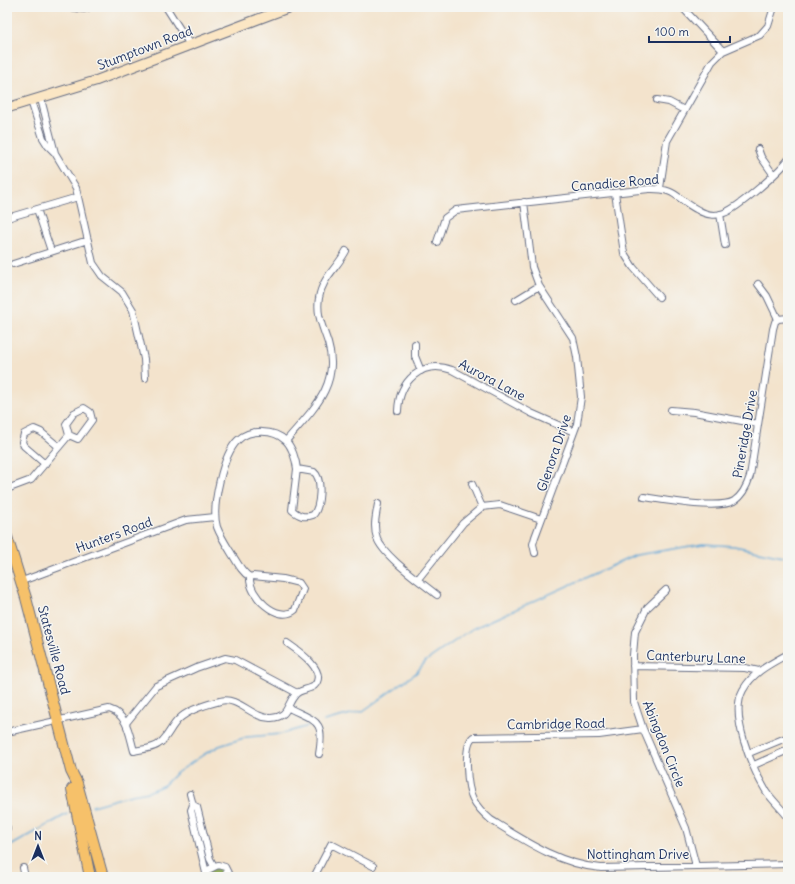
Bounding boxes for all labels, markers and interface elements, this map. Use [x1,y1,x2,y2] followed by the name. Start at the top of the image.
[649,18,730,44] scale bar
[95,22,195,74] street label: Stumptown Road
[655,24,689,39] text: 100 m
[570,171,660,195] street label: Canadice Road
[456,355,528,405] street label: Aurora Lane
[729,389,761,479] street label: Pineridge Drive
[533,412,575,494] street label: Glenora Drive
[73,513,155,557] street label: Hunters Road
[34,604,74,697] street label: Statesville Road
[646,647,746,667] street label: Canterbury Lane
[639,698,689,790] street label: Abingdon Circle
[507,715,606,733] street label: Cambridge Road
[18,826,58,866] north arrow
[34,829,42,843] text: N
[587,846,689,863] street label: Nottingham Drive

